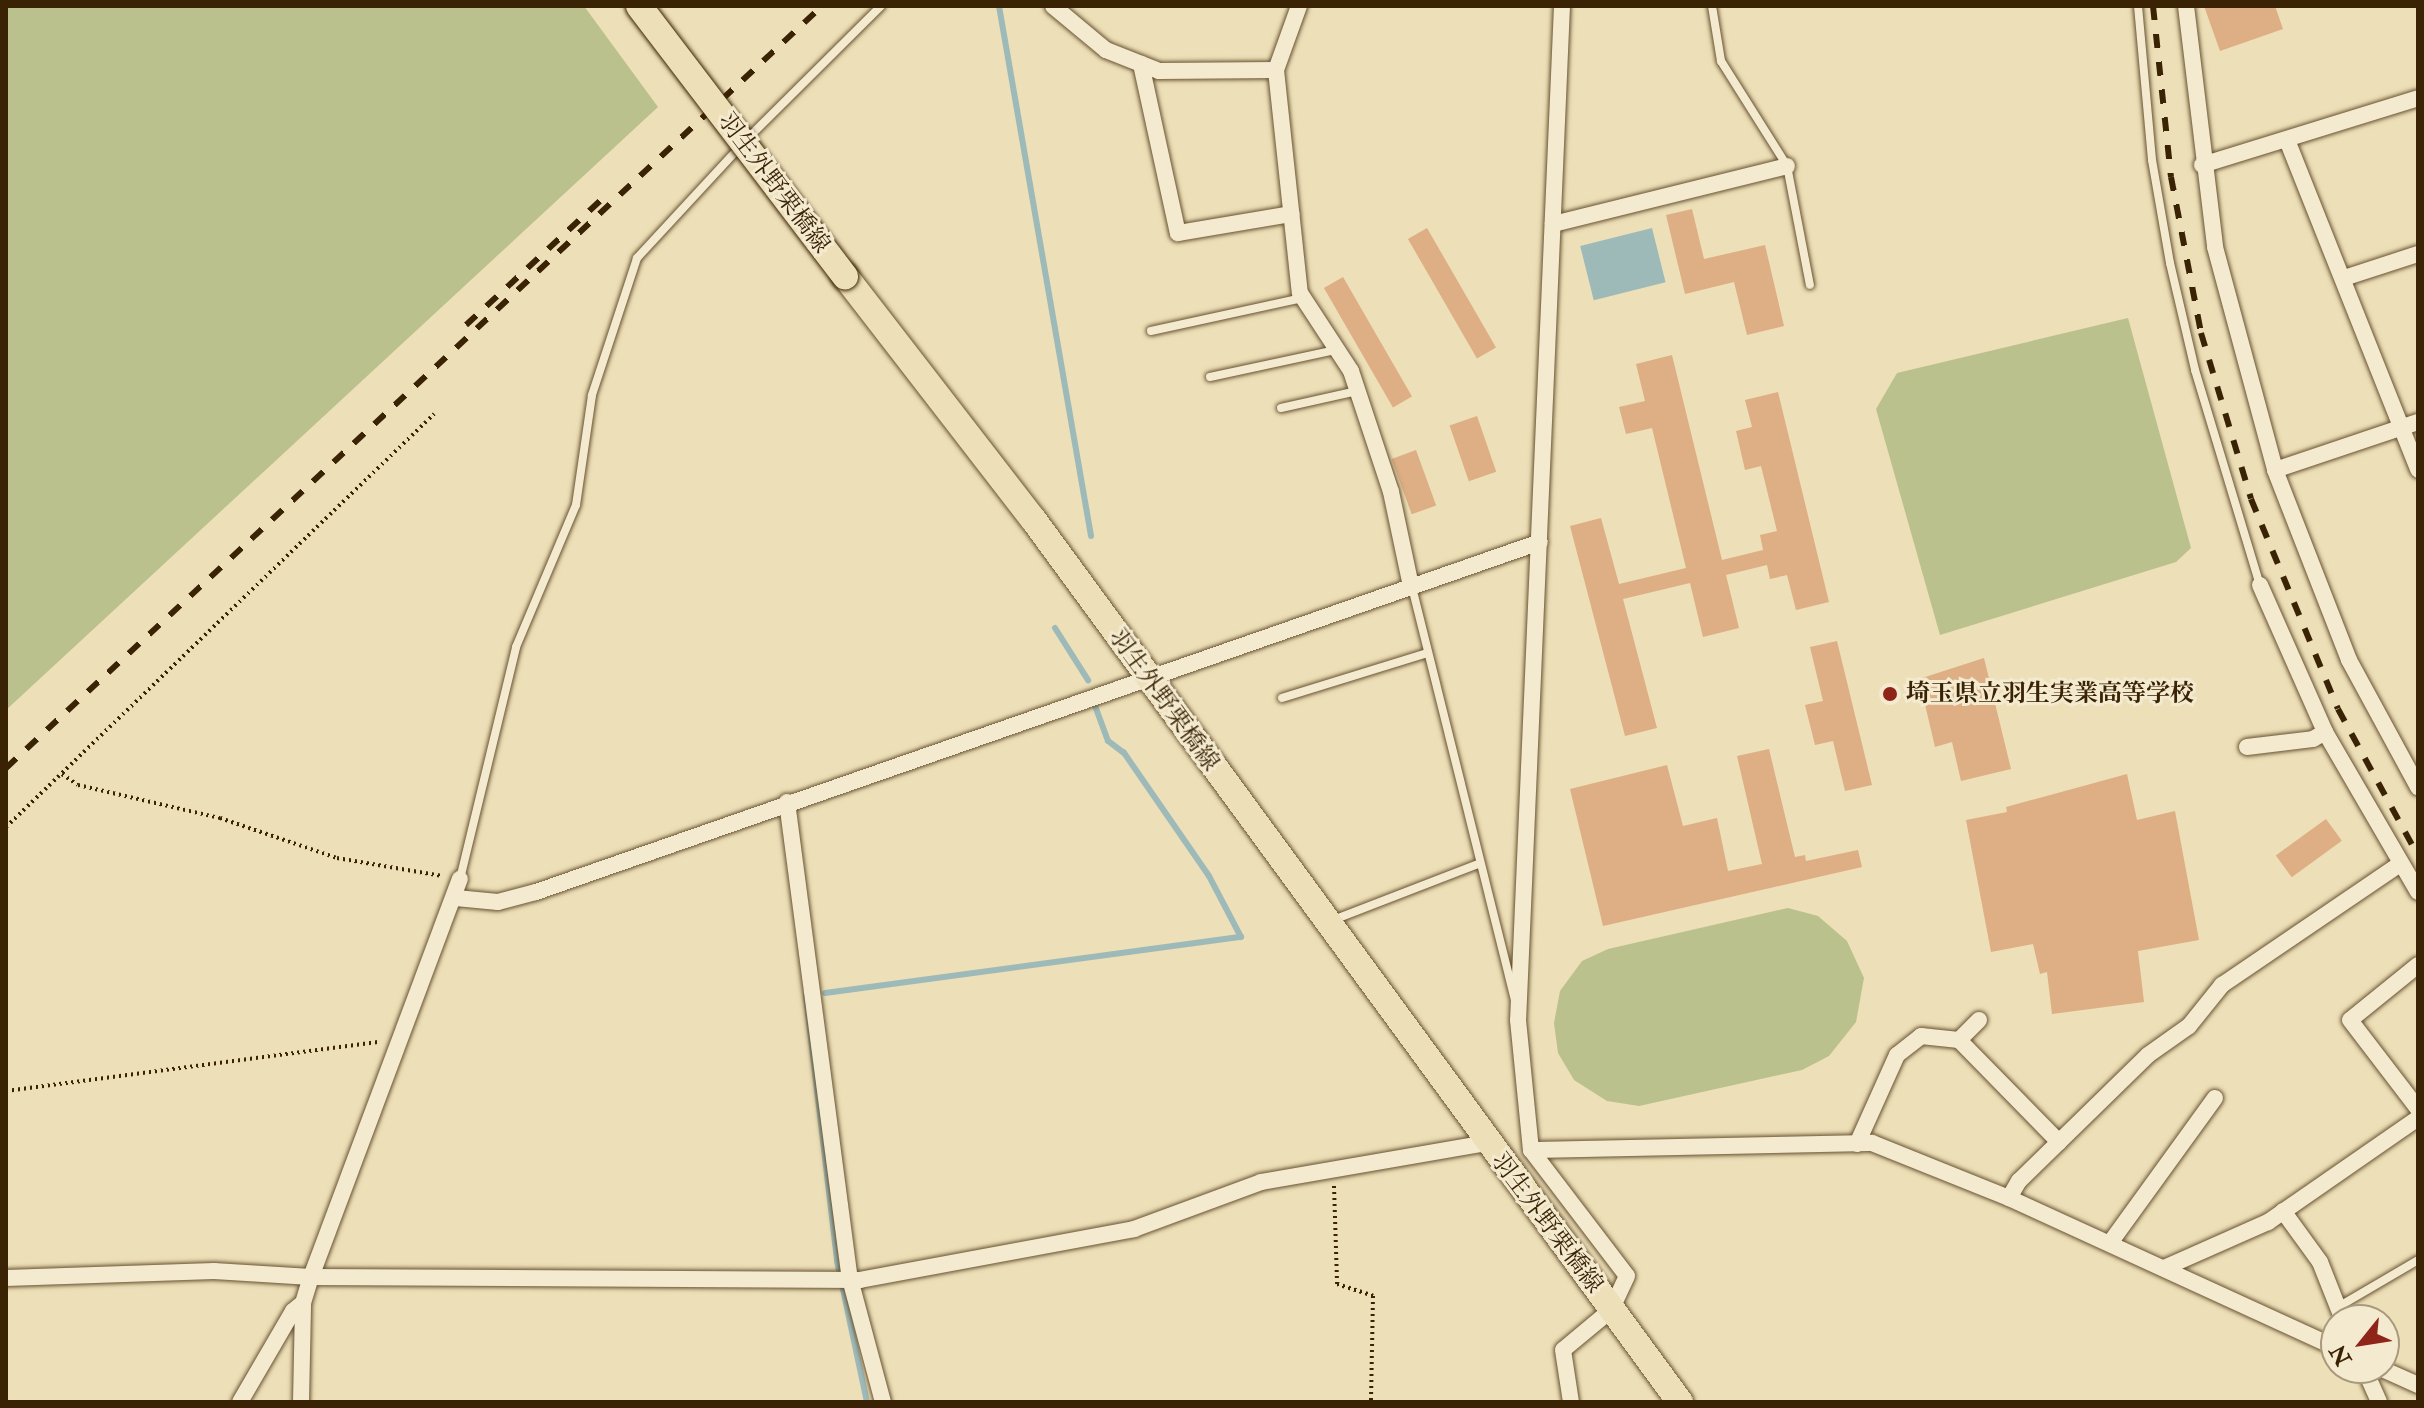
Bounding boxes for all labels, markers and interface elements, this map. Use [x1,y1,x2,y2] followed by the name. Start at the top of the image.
[712,107,836,259] street label: 羽生外野栗橋線
[1103,624,1225,776] street label: 羽生外野栗橋線
[1906,680,2194,708] place label: 埼玉県立羽生実業高等学校
[1881,685,1899,703] marker: 埼玉県立羽生実業高等学校
[1485,1147,1609,1299] street label: 羽生外野栗橋線
[2320,1304,2400,1384] north arrow
[2324,1339,2358,1371] text: N

